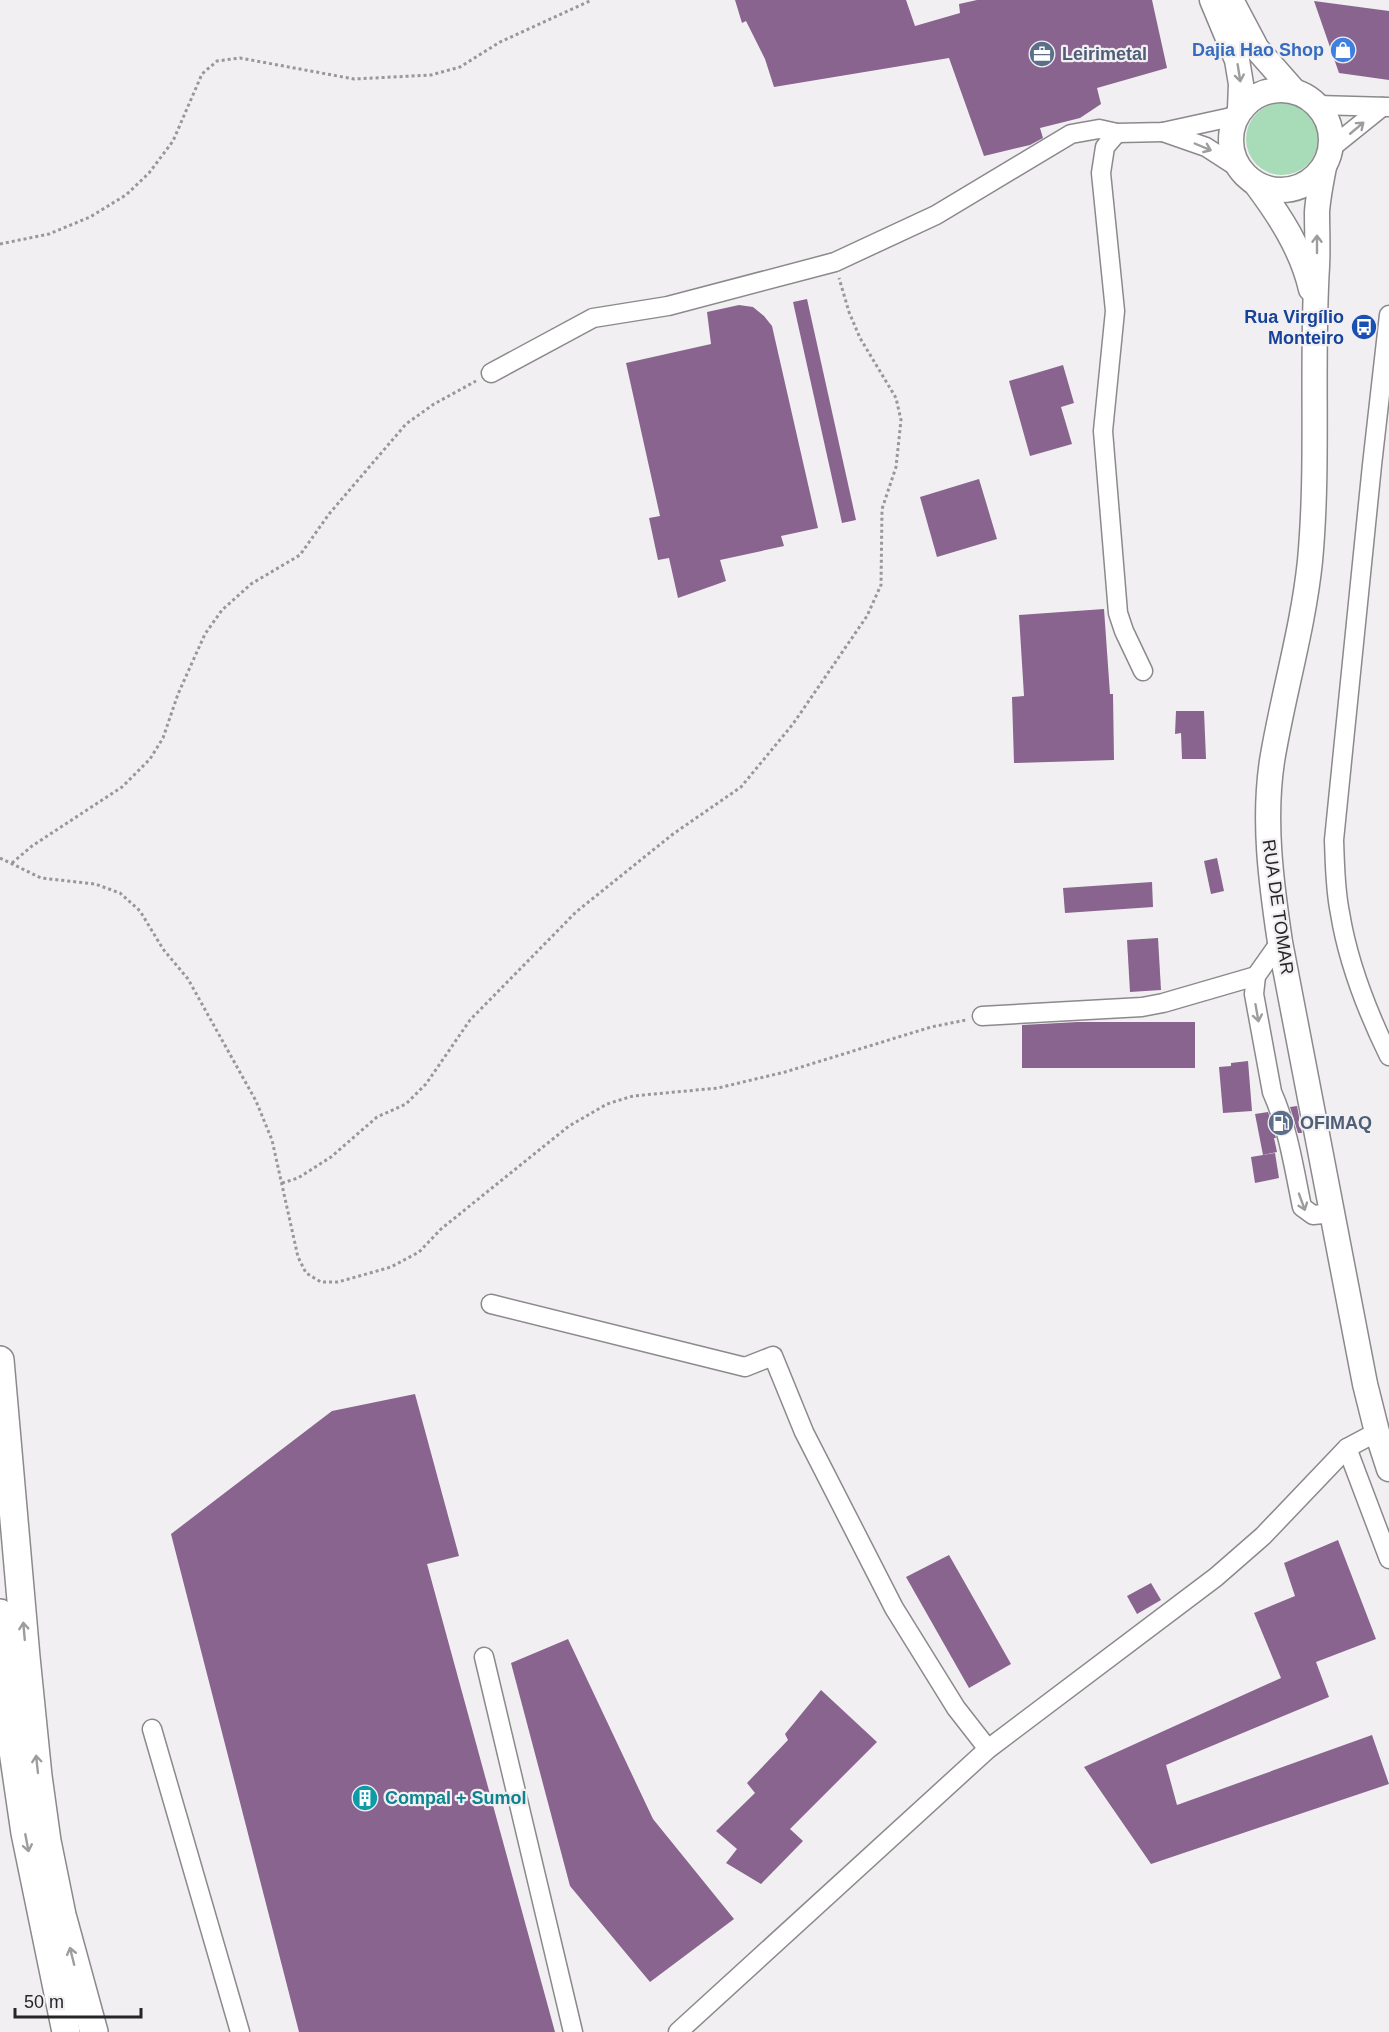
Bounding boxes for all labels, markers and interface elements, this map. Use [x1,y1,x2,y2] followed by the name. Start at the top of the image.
[1328,35,1358,65] shop icon: Dajia Hao Shop
[1027,39,1057,69] office icon: Leirimetal
[1192,40,1324,60] place label: Dajia Hao Shop
[1062,44,1147,64] place label: Leirimetal
[1233,63,1244,83] one-way arrow
[1349,122,1365,135] one-way arrow
[1194,142,1212,153] one-way arrow
[1311,235,1323,255] one-way arrow
[1244,307,1344,348] place label: Rua Virgílio Monteiro
[1349,312,1379,342] bus stop icon: Rua Virgílio Monteiro
[1259,838,1297,976] street label: RUA DE TOMAR
[1252,1003,1263,1023] one-way arrow
[1266,1108,1296,1138] fuel station icon: OFIMAQ
[1300,1113,1372,1133] place label: OFIMAQ
[1298,1193,1309,1211] one-way arrow
[18,1622,29,1642] one-way arrow
[31,1755,42,1774] one-way arrow
[350,1783,380,1813] building icon: Compal + Sumol
[385,1788,527,1808] place label: Compal + Sumol
[22,1833,33,1852] one-way arrow
[66,1946,78,1965] one-way arrow
[15,1981,141,2019] scale bar
[24,1992,64,2012] text: 50 m

